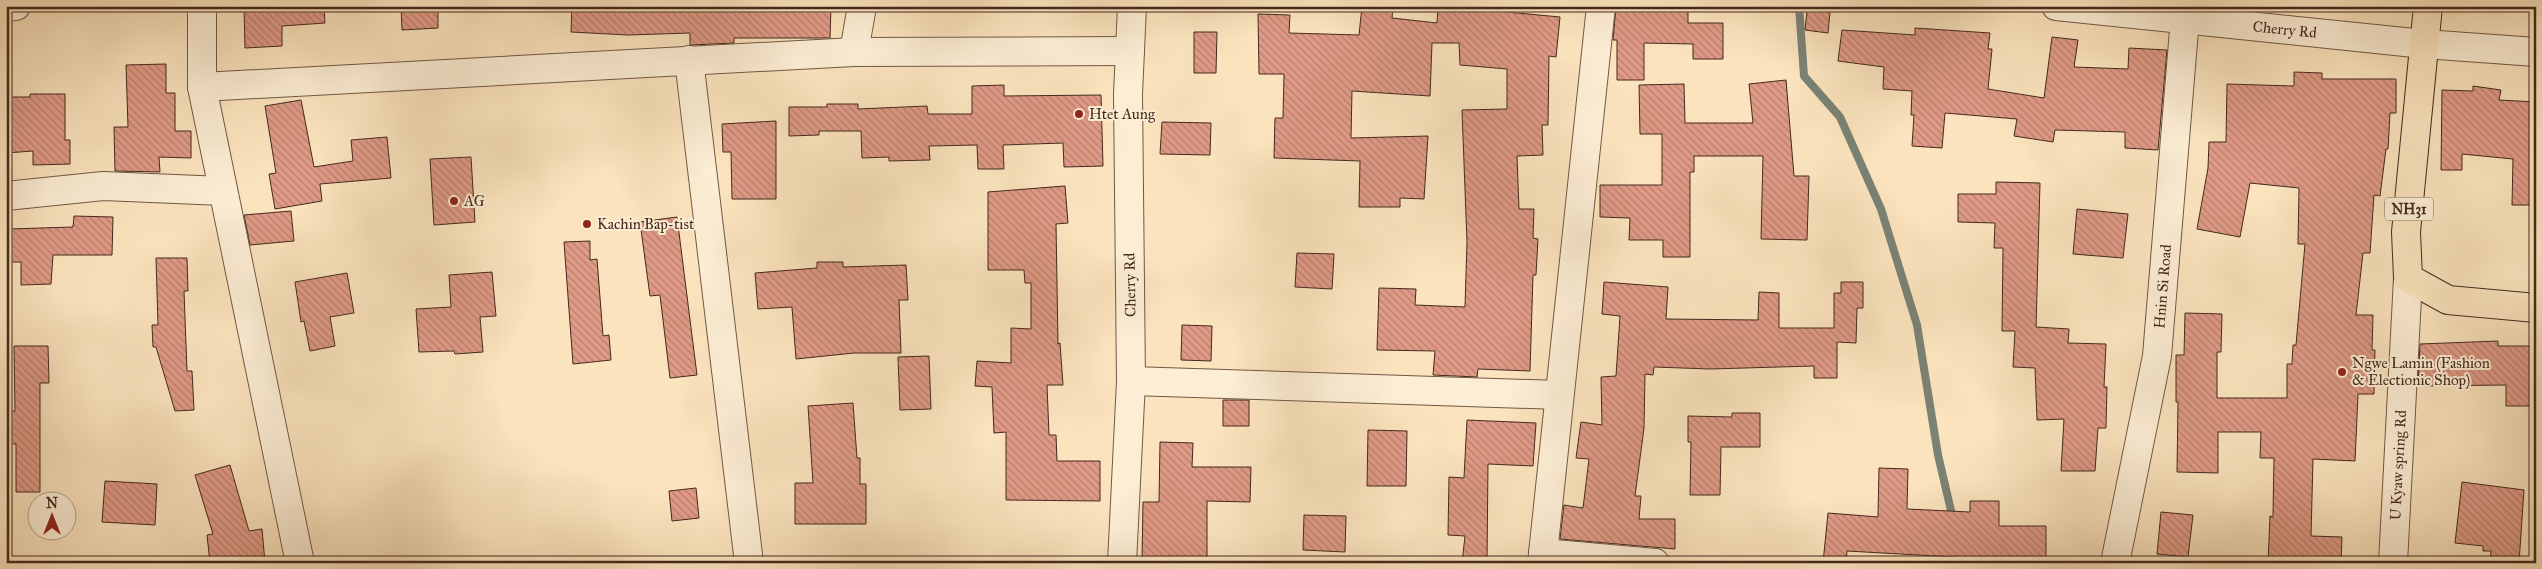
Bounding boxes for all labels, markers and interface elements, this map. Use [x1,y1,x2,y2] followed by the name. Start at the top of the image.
[2252,17,2318,42] street label: Cherry Rd
[1089,105,1156,123] place label: Htet Aung
[1073,108,1085,120] marker: Htet Aung
[463,192,485,210] place label: AG
[448,195,460,207] marker: AG
[2385,198,2433,220] road number: NH31
[597,215,695,233] place label: Kachin Bap-tist
[581,218,593,230] marker: Kachin Bap-tist
[2150,243,2175,329] street label: Hnin Si Road
[1120,252,1140,317] street label: Cherry Rd
[2352,354,2490,390] place label: Ngwe Lamin (Fashion & Electionic Shop)
[2336,366,2348,378] marker: Ngwe Lamin (Fashion & Electionic Shop)
[2386,409,2410,521] street label: U Kyaw spring Rd
[28,492,78,542] north arrow
[46,495,58,512] text: N

